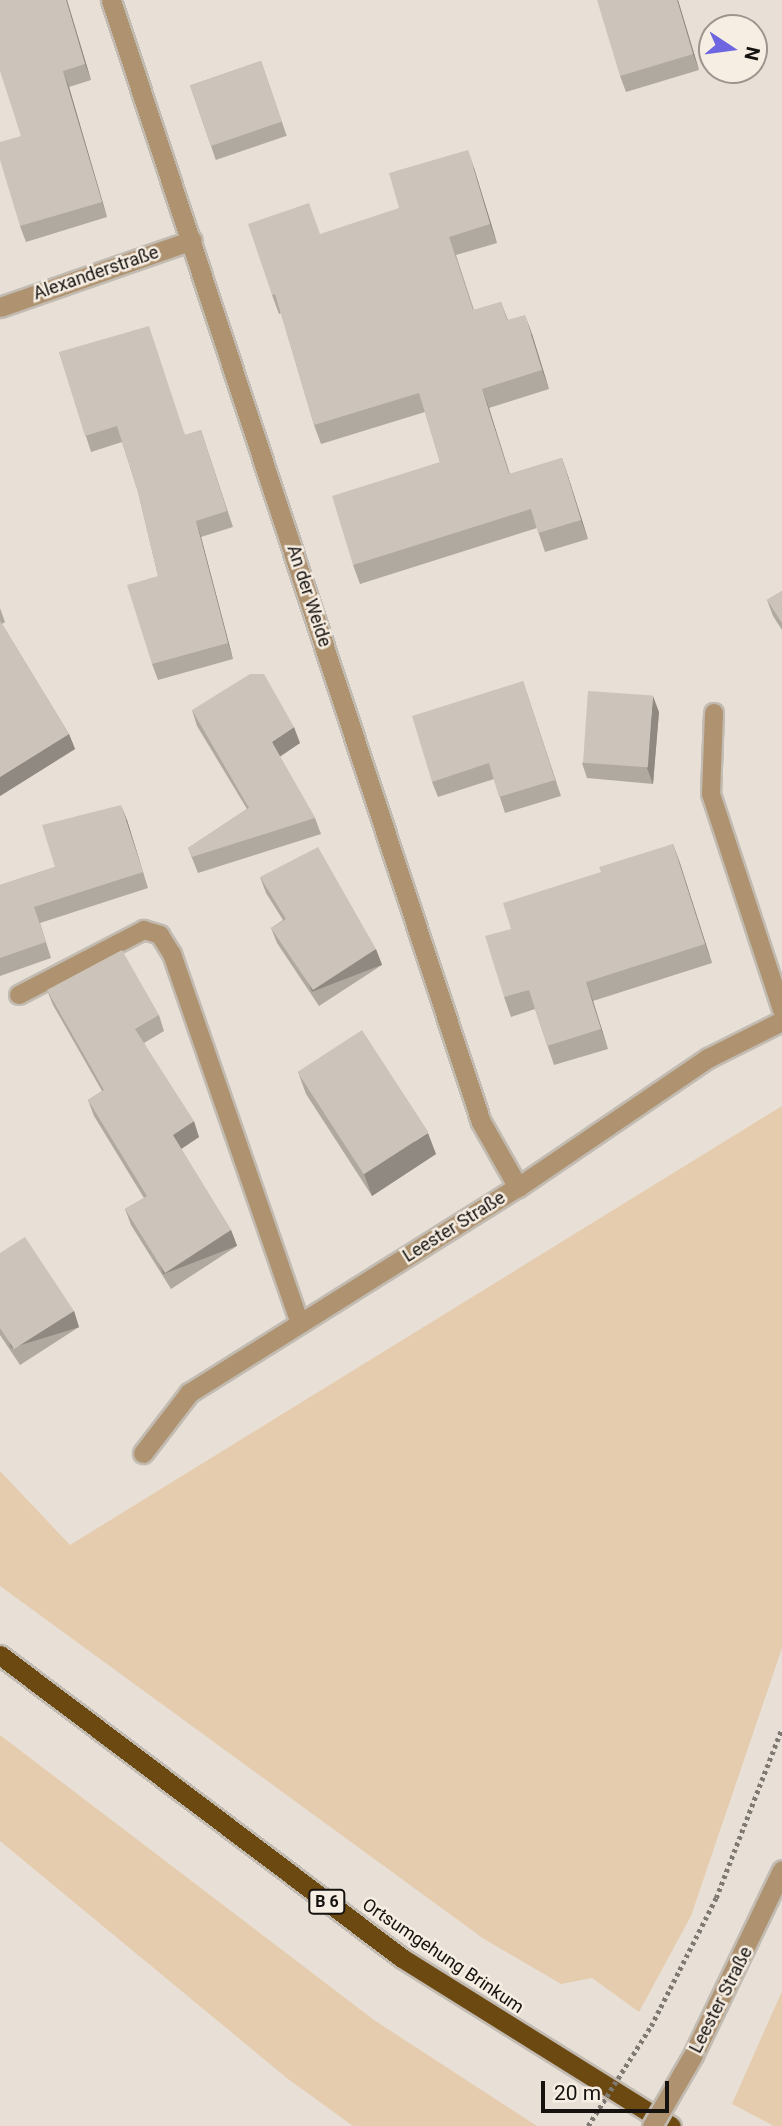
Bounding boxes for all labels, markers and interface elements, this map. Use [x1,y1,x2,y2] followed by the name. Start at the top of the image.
[698,14,768,84] north arrow
[739,44,765,63] text: N
[31,241,161,305] street label: Alexanderstraße
[282,542,336,650] street label: An der Weide
[399,1187,509,1267] street label: Leester Straße
[308,1890,346,1914] road number: B 6
[358,1894,528,2018] street label: Ortsumgehung Brinkum
[685,1943,757,2057] street label: Leester Straße
[544,2066,672,2110] scale bar
[554,2081,601,2105] text: 20 m

